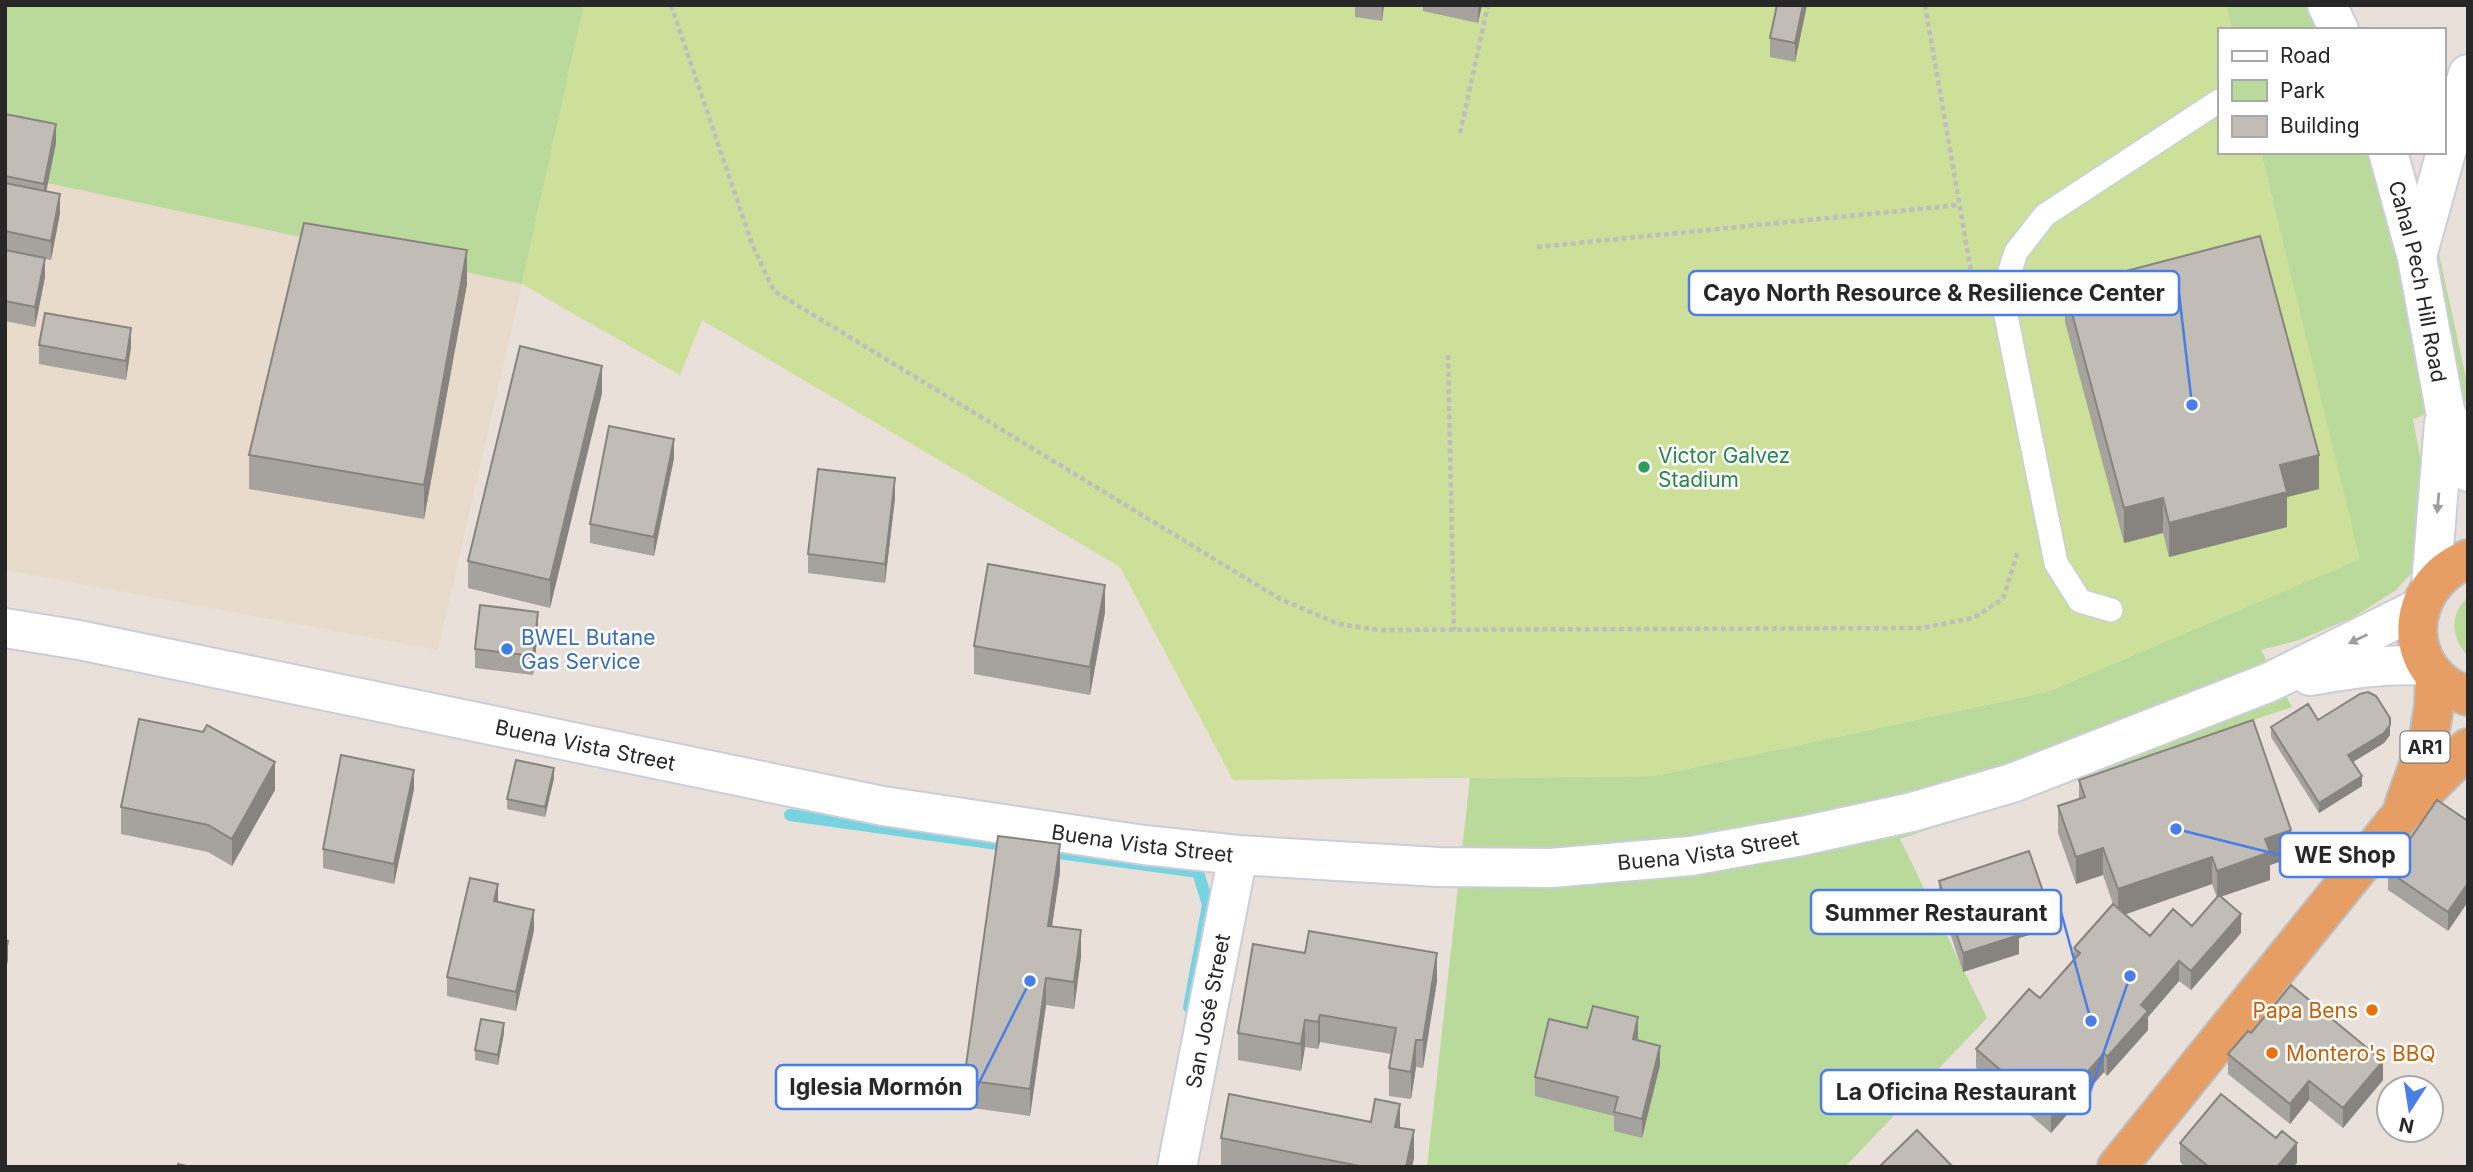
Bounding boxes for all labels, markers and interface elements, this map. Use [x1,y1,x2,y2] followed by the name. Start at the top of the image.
[2218,28,2445,154] legend
[2280,43,2331,68] text: Road
[2280,78,2325,103] text: Park
[2280,113,2360,138] text: Building
[2384,178,2452,384] street label: Cahal Pech Hill Road
[1689,271,2179,315] callout: Cayo North Resource & Resilience Center
[1703,279,2165,307] text: Cayo North Resource & Resilience Center
[1658,443,1790,492] place label: Victor Galvez Stadium
[1636,459,1652,475] marker: Victor Galvez Stadium
[2432,492,2443,514] one-way arrow
[521,625,655,674] place label: BWEL Butane Gas Service
[2348,633,2368,644] one-way arrow
[499,641,515,657] marker: BWEL Butane Gas Service
[493,714,678,775] street label: Buena Vista Street
[2400,732,2450,762] road number: AR1
[1050,819,1235,867] street label: Buena Vista Street
[1616,824,1801,875] street label: Buena Vista Street
[2280,833,2410,877] callout: WE Shop
[2294,841,2396,869] text: WE Shop
[1811,890,2061,934] callout: Summer Restaurant
[1825,899,2048,927] text: Summer Restaurant
[1180,932,1235,1090] street label: San José Street
[2253,998,2358,1023] place label: Papa Bens
[2364,1002,2380,1018] marker: Papa Bens
[2286,1041,2436,1066] place label: Montero's BBQ
[2264,1045,2280,1061] marker: Montero's BBQ
[776,1065,977,1109] callout: Iglesia Mormón
[1821,1070,2090,1114] callout: La Oficina Restaurant
[789,1073,963,1101] text: Iglesia Mormón
[2375,1074,2445,1144] north arrow
[1836,1078,2077,1106] text: La Oficina Restaurant
[2397,1112,2416,1138] text: N

